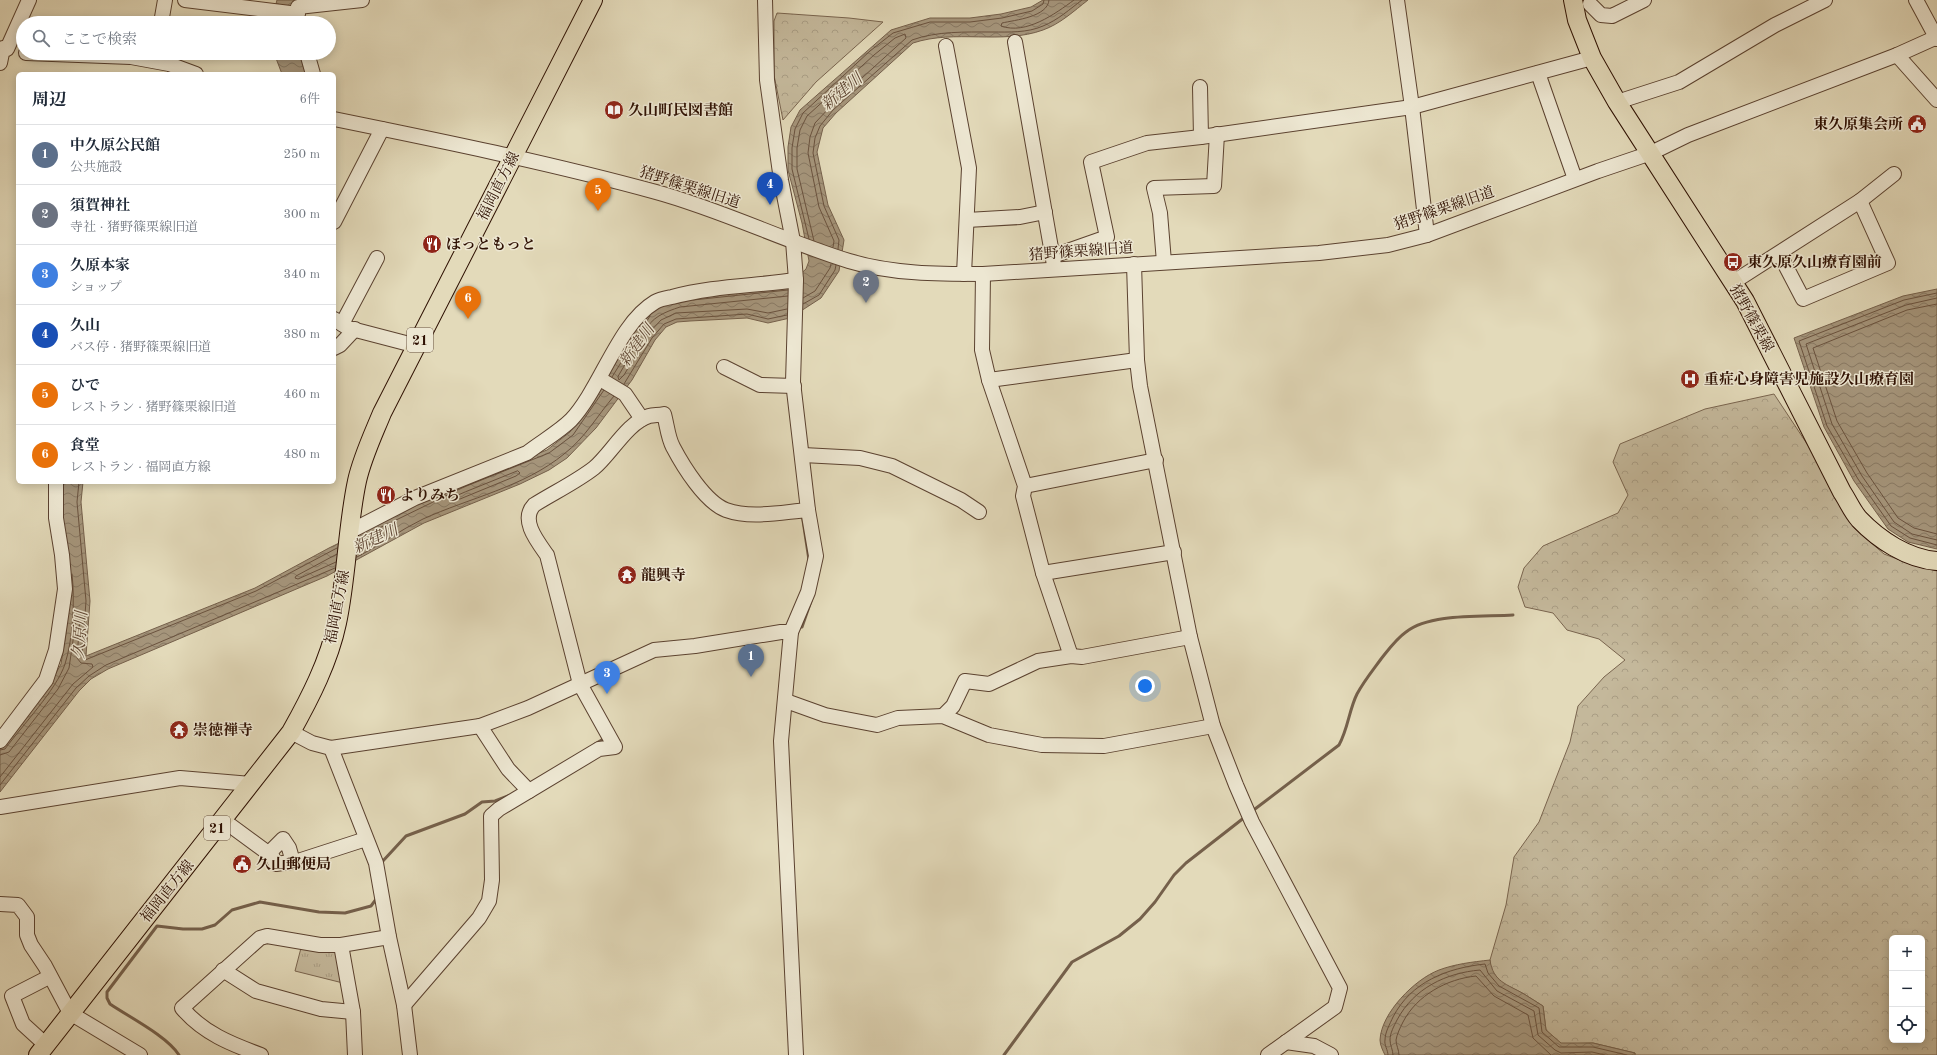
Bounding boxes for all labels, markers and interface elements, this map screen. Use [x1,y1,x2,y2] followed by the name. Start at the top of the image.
[16,16,336,60] search box
[30,27,52,49] icon: search
[62,33,137,48] text: ここで検索
[817,68,867,114] water label: 新建川
[32,92,66,109] text: 周辺
[299,93,320,106] text: 6件
[603,99,625,121] library icon: 久山町民図書館
[628,102,733,119] place label: 久山町民図書館
[1906,113,1928,135] public building icon: 東久原集会所
[1813,116,1903,133] place label: 東久原集会所
[70,139,160,154] text: 中久原公民館
[41,148,49,161] text: 1
[283,148,320,161] text: 250 m
[474,149,523,224] street label: 福岡直方線
[70,161,122,174] text: 公共施設
[637,163,742,212] street label: 猪野篠栗線旧道
[757,172,783,205] pin: 4
[585,178,611,211] pin: 5
[1392,183,1497,234] street label: 猪野篠栗線旧道
[70,199,130,214] text: 須賀神社
[41,208,49,221] text: 2
[283,208,320,221] text: 300 m
[70,221,198,234] text: 寺社 · 猪野篠栗線旧道
[421,233,443,255] restaurant icon: ほっともっと
[446,236,536,253] place label: ほっともっと
[1028,239,1134,264] street label: 猪野篠栗線旧道
[1722,251,1744,273] bus stop icon: 東久原久山療育園前
[1747,254,1882,271] place label: 東久原久山療育園前
[70,259,130,274] text: 久原本家
[41,268,49,281] text: 3
[283,268,320,281] text: 340 m
[853,270,879,303] pin: 2
[70,281,122,294] text: ショップ
[1726,281,1777,355] street label: 猪野篠栗線
[455,286,481,319] pin: 6
[70,319,100,334] text: 久山
[615,319,659,370] water label: 新建川
[41,328,49,341] text: 4
[283,328,320,341] text: 380 m
[407,328,433,352] road number: 21
[70,341,211,354] text: バス停 · 猪野篠栗線旧道
[1679,368,1701,390] hospital icon: 重症心身障害児施設久山療育園
[1704,370,1914,388] place label: 重症心身障害児施設久山療育園
[70,379,100,394] text: ひで
[41,388,49,401] text: 5
[283,388,320,401] text: 460 m
[70,401,237,414] text: レストラン · 猪野篠栗線旧道
[70,439,100,454] text: 食堂
[41,448,49,461] text: 6
[283,448,320,461] text: 480 m
[70,461,211,474] text: レストラン · 福岡直方線
[375,484,397,506] restaurant icon: よりみち
[400,487,460,504] place label: よりみち
[350,520,403,557] water label: 新建川
[616,564,638,586] temple icon: 龍興寺
[641,567,686,584] place label: 龍興寺
[322,569,353,646] street label: 福岡直方線
[69,609,91,660] water label: 久原川
[738,644,764,677] pin: 1
[594,661,620,694] pin: 3
[1135,676,1155,696] your location
[168,719,190,741] temple icon: 崇徳禅寺
[193,722,253,739] place label: 崇徳禅寺
[204,816,230,840] road number: 21
[231,853,253,875] public building icon: 久山郵便局
[256,856,331,873] place label: 久山郵便局
[137,857,198,926] street label: 福岡直方線
[1889,935,1925,1043] map controls
[1889,935,1925,971] button: +
[1889,971,1925,1007] button: −
[1889,1007,1925,1043] button: locate

